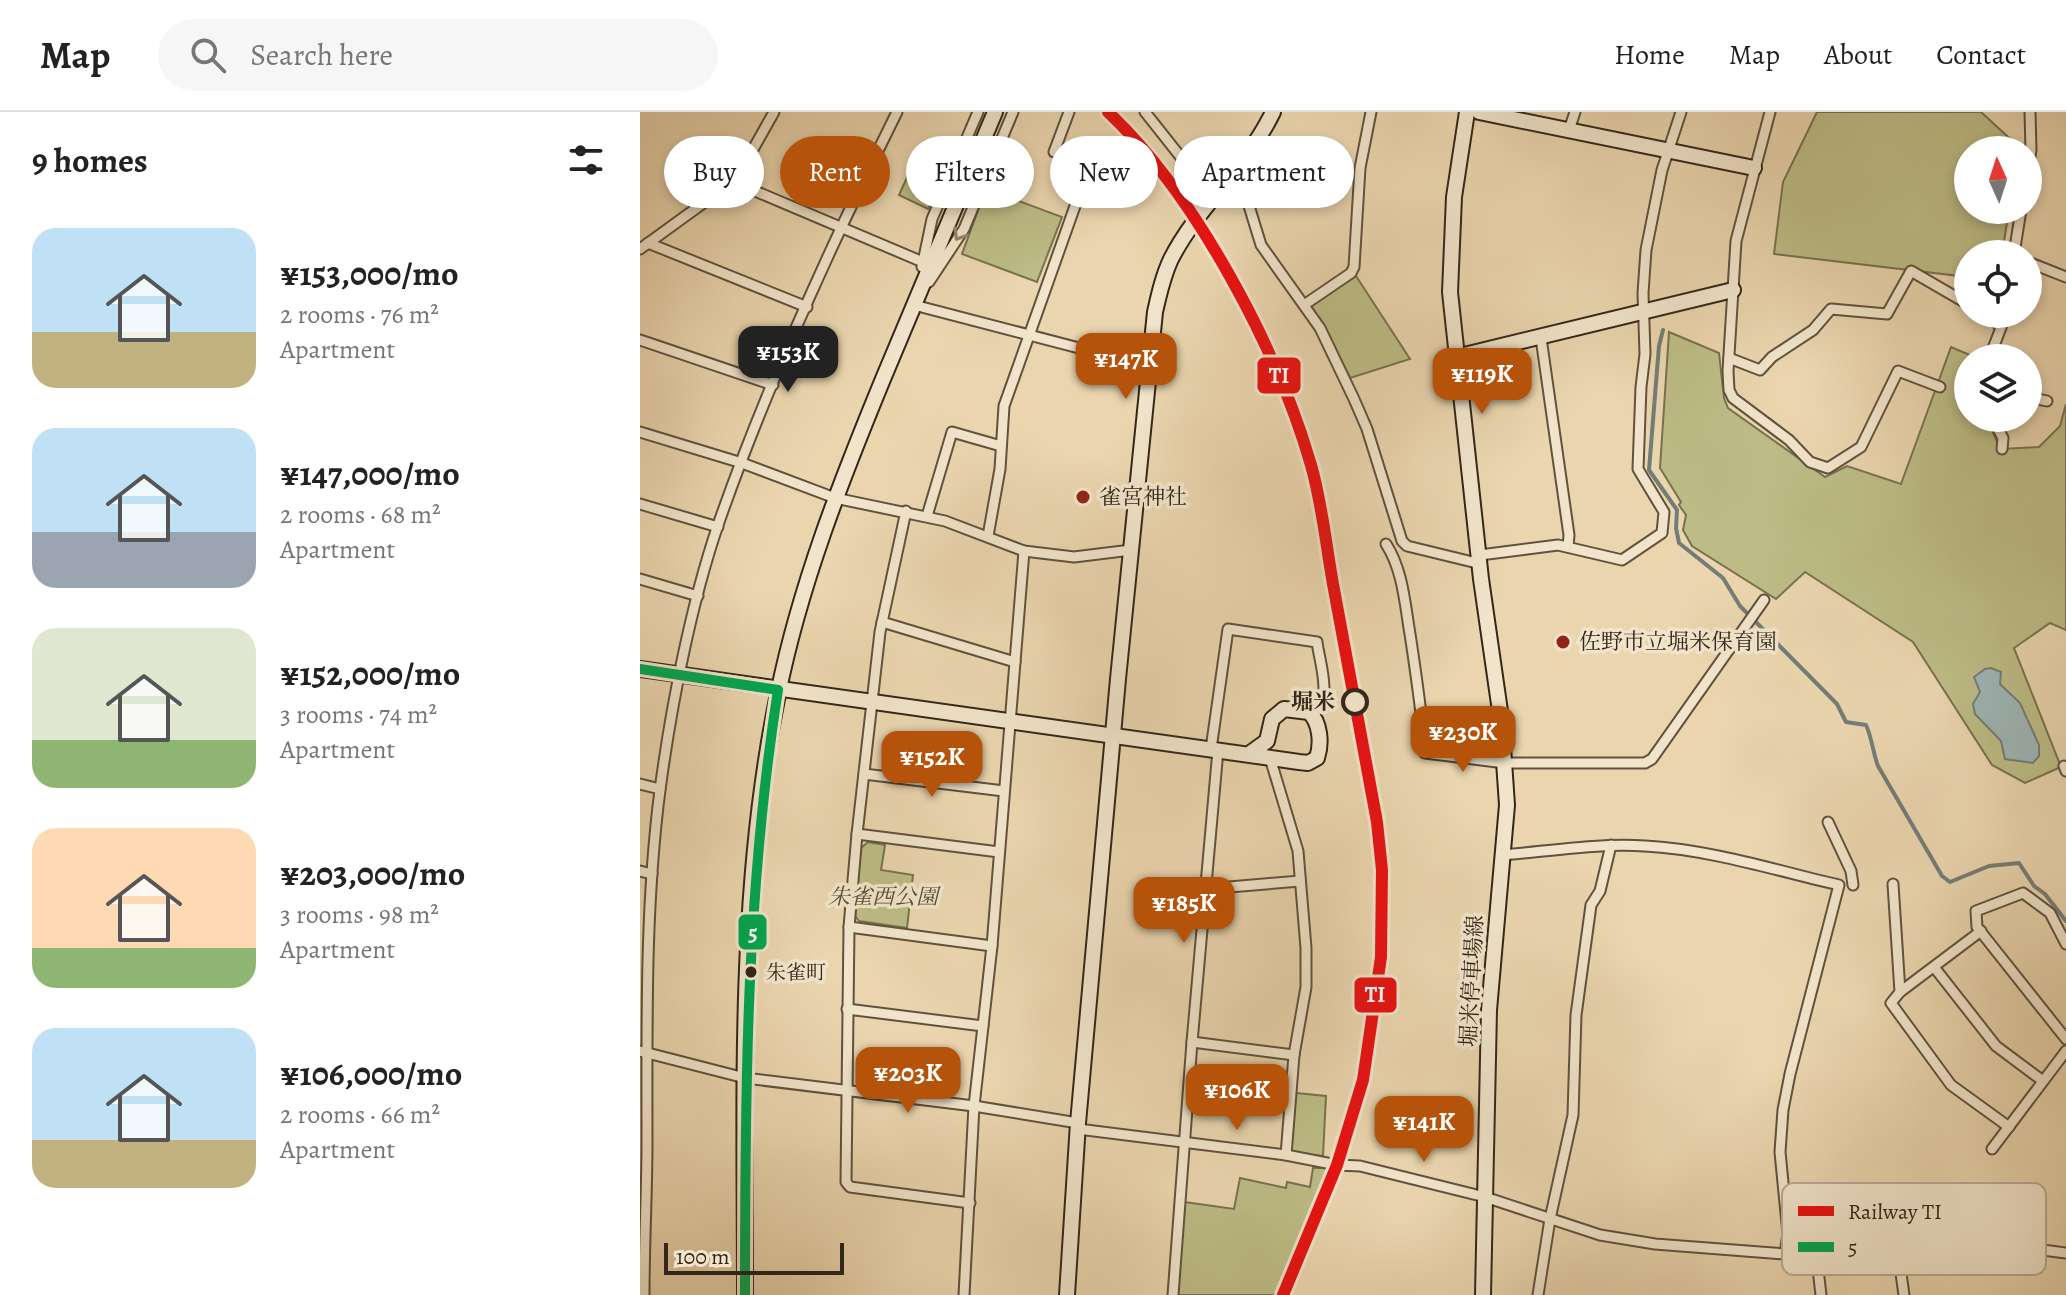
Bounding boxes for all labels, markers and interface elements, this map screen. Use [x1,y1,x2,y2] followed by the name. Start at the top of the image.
[158,19,718,91] search box
[40,29,110,81] text: Map
[186,33,230,77] icon: search
[250,35,393,75] text: Search here
[1614,36,1685,74] text: Home
[1729,36,1780,74] text: Map
[1824,36,1892,74] text: About
[1936,36,2026,74] text: Contact
[664,136,764,208] chip: Buy
[780,136,890,208] chip: Rent
[906,136,1034,208] chip: Filters
[1050,136,1158,208] chip: New
[1174,136,1354,208] chip: Apartment
[1954,136,2042,224] north arrow
[1954,136,2042,432] map controls
[32,137,148,184] text: 9 homes
[564,138,608,182] icon: filters
[953,226,969,241] one-way arrow
[1954,240,2042,328] button: locate
[280,250,459,297] text: ¥153,000/mo
[96,260,192,356] icon: home
[280,297,439,332] text: 2 rooms · 76 m²
[732,326,844,394] pin: ¥153K
[280,332,395,367] text: Apartment
[1070,333,1182,401] pin: ¥147K
[756,334,820,369] text: ¥153K
[1094,341,1158,376] text: ¥147K
[1954,344,2042,432] button: layers
[1426,348,1538,416] pin: ¥119K
[1256,356,1302,395] line badge: TI
[1451,356,1513,391] text: ¥119K
[1269,361,1289,391] text: TI
[280,450,460,497] text: ¥147,000/mo
[96,460,192,556] icon: home
[1099,482,1187,512] place label: 雀宮神社
[1074,488,1092,506] marker: 雀宮神社
[280,497,441,532] text: 2 rooms · 68 m²
[280,532,395,567] text: Apartment
[1579,627,1777,657] place label: 佐野市立堀米保育園
[1554,633,1572,651] marker: 佐野市立堀米保育園
[280,650,460,697] text: ¥152,000/mo
[96,660,192,756] icon: home
[1291,687,1335,717] place label: 堀米
[1342,689,1368,715] marker: 堀米
[280,697,437,732] text: 3 rooms · 74 m²
[1407,706,1519,774] pin: ¥230K
[1429,714,1497,749] text: ¥230K
[876,731,988,799] pin: ¥152K
[280,732,395,767] text: Apartment
[900,739,964,774] text: ¥152K
[280,850,465,897] text: ¥203,000/mo
[96,860,192,956] icon: home
[1128,877,1240,945] pin: ¥185K
[828,882,941,912] park label: 朱雀西公園
[1152,885,1216,920] text: ¥185K
[280,897,439,932] text: 3 rooms · 98 m²
[737,913,768,951] line badge: 5
[1454,914,1490,1048] street label: 堀米停車場線
[748,918,758,948] text: 5
[280,932,395,967] text: Apartment
[766,959,826,986] place label: 朱雀町
[743,964,759,980] marker: 朱雀町
[1353,976,1398,1014] line badge: TI
[1365,980,1385,1010] text: TI
[852,1047,964,1115] pin: ¥203K
[280,1050,462,1097] text: ¥106,000/mo
[874,1055,942,1090] text: ¥203K
[96,1060,192,1156] icon: home
[1181,1064,1293,1132] pin: ¥106K
[1204,1072,1270,1107] text: ¥106K
[1368,1096,1480,1164] pin: ¥141K
[280,1097,440,1132] text: 2 rooms · 66 m²
[1393,1104,1455,1139] text: ¥141K
[280,1132,395,1167] text: Apartment
[1782,1183,2046,1275] legend
[1848,1197,1942,1227] text: Railway TI
[1848,1233,1857,1263] text: 5
[664,1239,844,1275] scale bar
[676,1242,730,1272] text: 100 m

